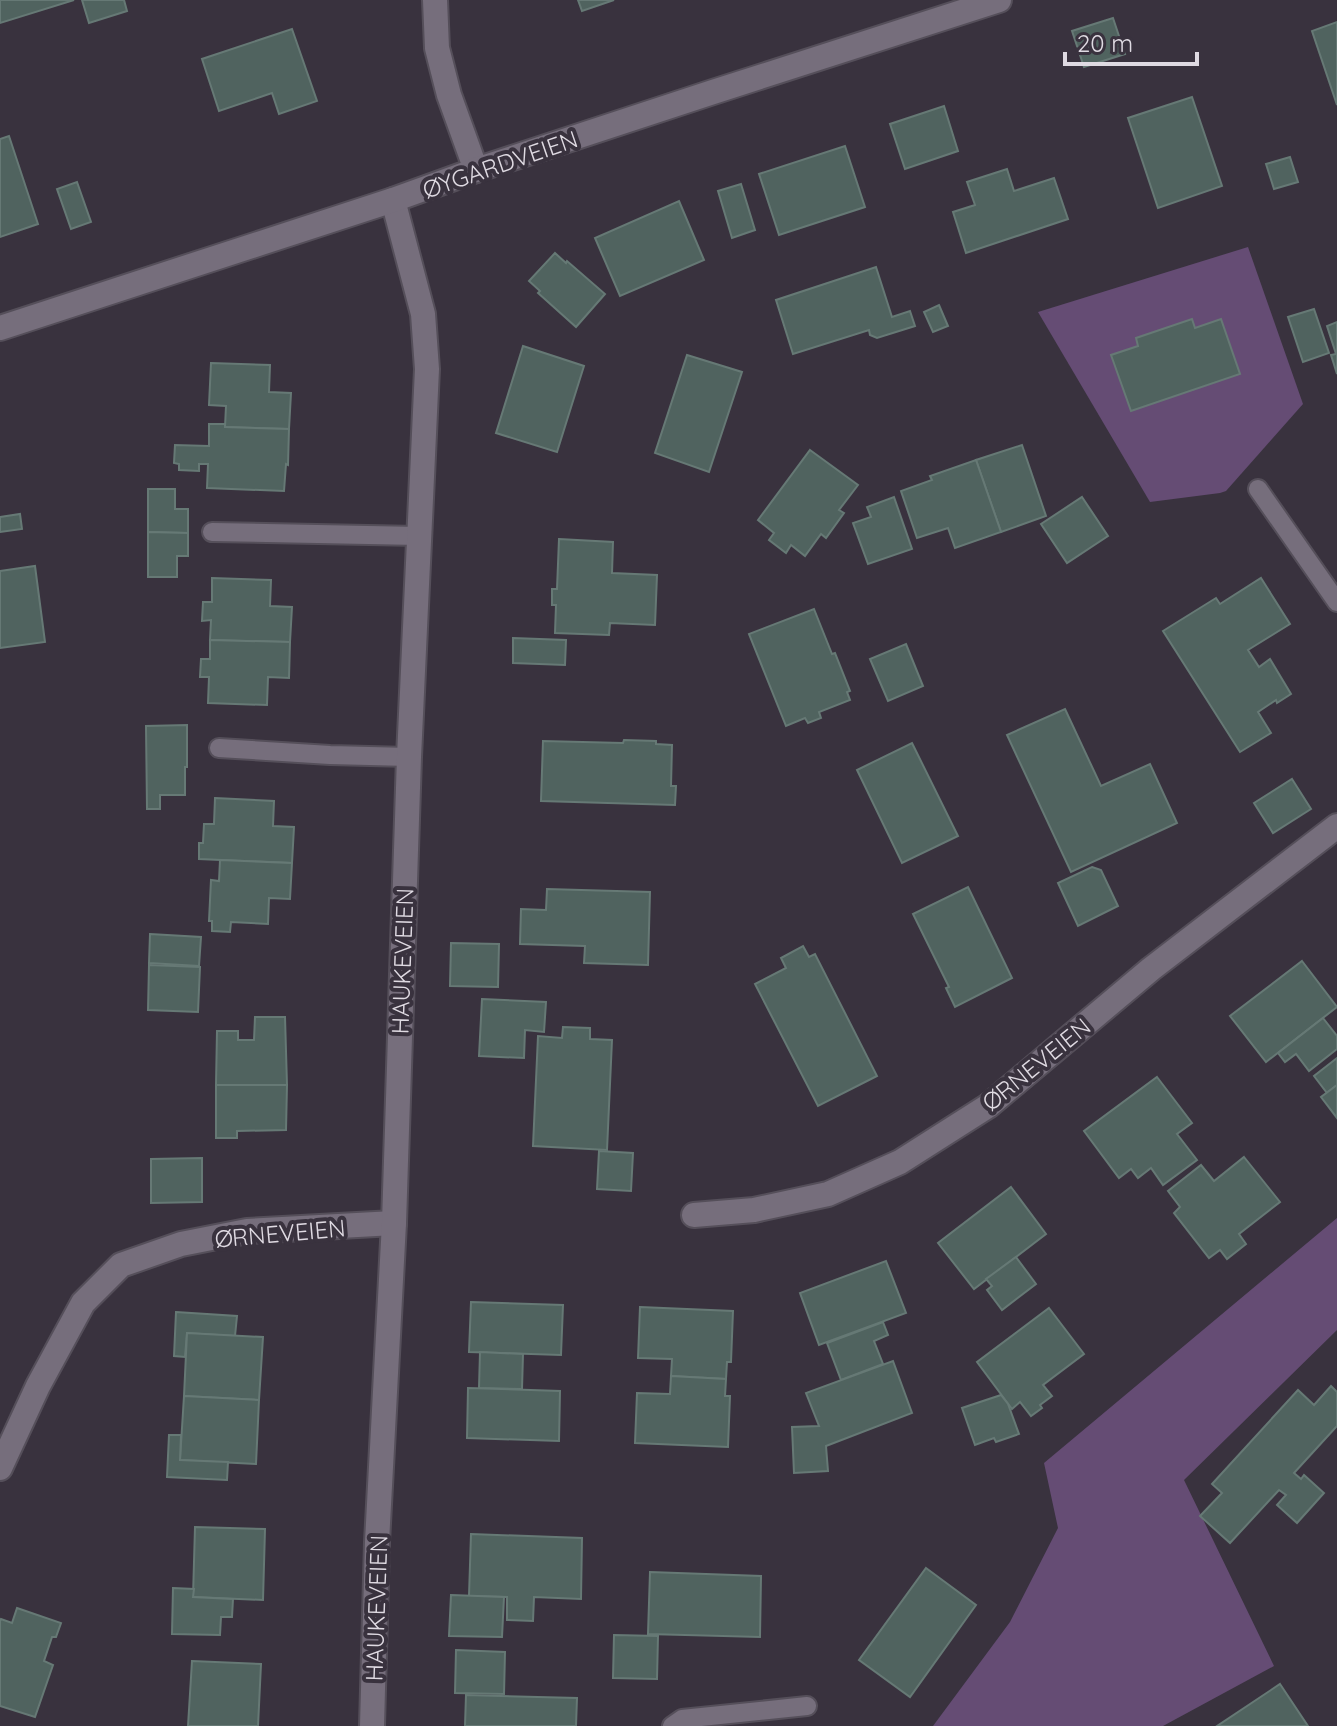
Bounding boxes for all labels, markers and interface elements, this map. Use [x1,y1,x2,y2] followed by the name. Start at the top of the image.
[1065,16,1197,66] scale bar
[1077,28,1133,58] text: 20 m
[418,123,582,205] street label: ØYGARDVEIEN
[384,887,420,1035] street label: HAUKEVEIEN
[976,1011,1096,1117] street label: ØRNEVEIEN
[213,1212,347,1254] street label: ØRNEVEIEN
[358,1534,394,1682] street label: HAUKEVEIEN

